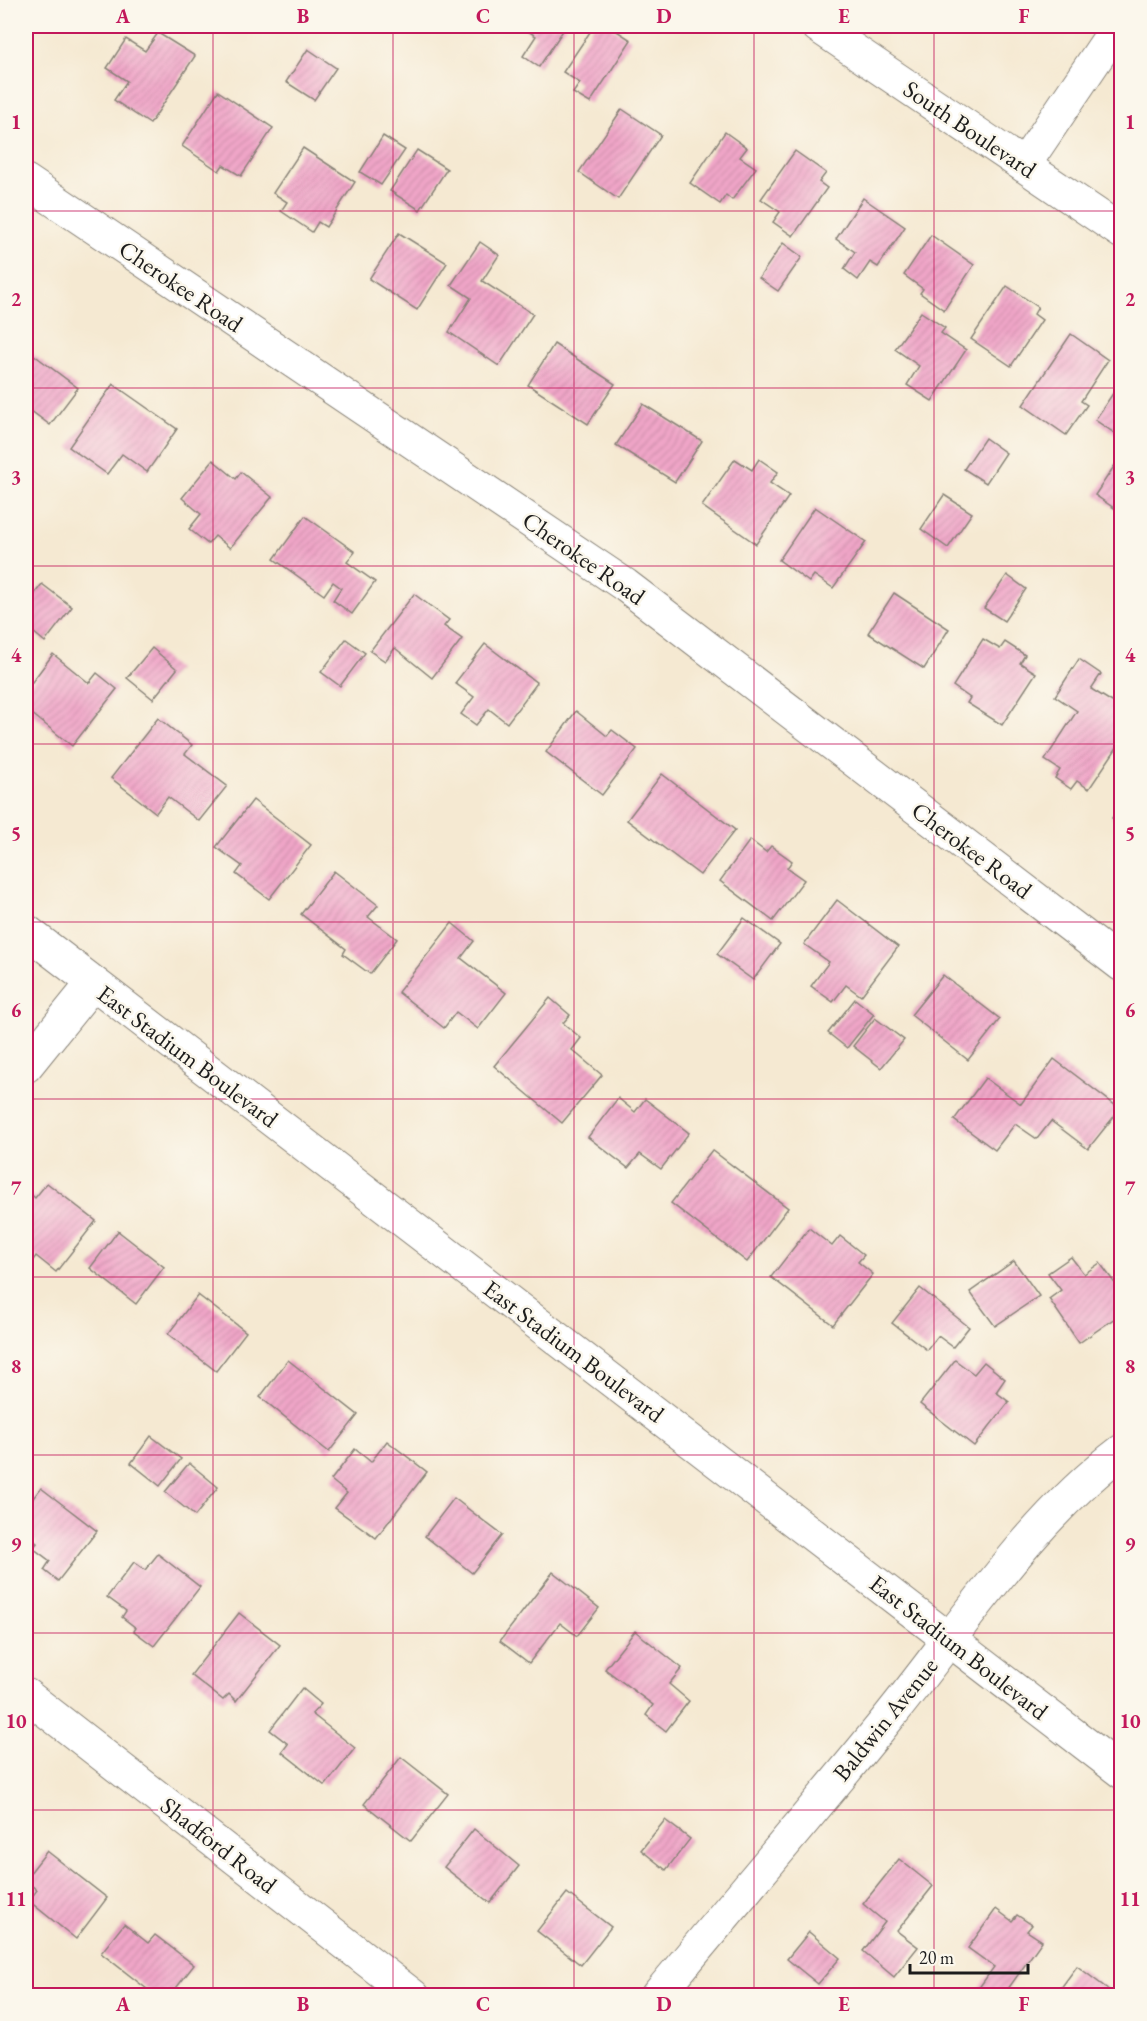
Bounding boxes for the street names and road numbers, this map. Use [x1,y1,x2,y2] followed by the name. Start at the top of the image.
[897,73,1043,185] street label: South Boulevard
[113,233,250,339] street label: Cherokee Road
[517,504,652,612] street label: Cherokee Road
[906,795,1039,906] street label: Cherokee Road
[91,978,285,1135] street label: East Stadium Boulevard
[477,1273,671,1430] street label: East Stadium Boulevard
[863,1567,1055,1727] street label: East Stadium Boulevard
[826,1651,944,1787] street label: Baldwin Avenue
[155,1790,284,1901] street label: Shadford Road

